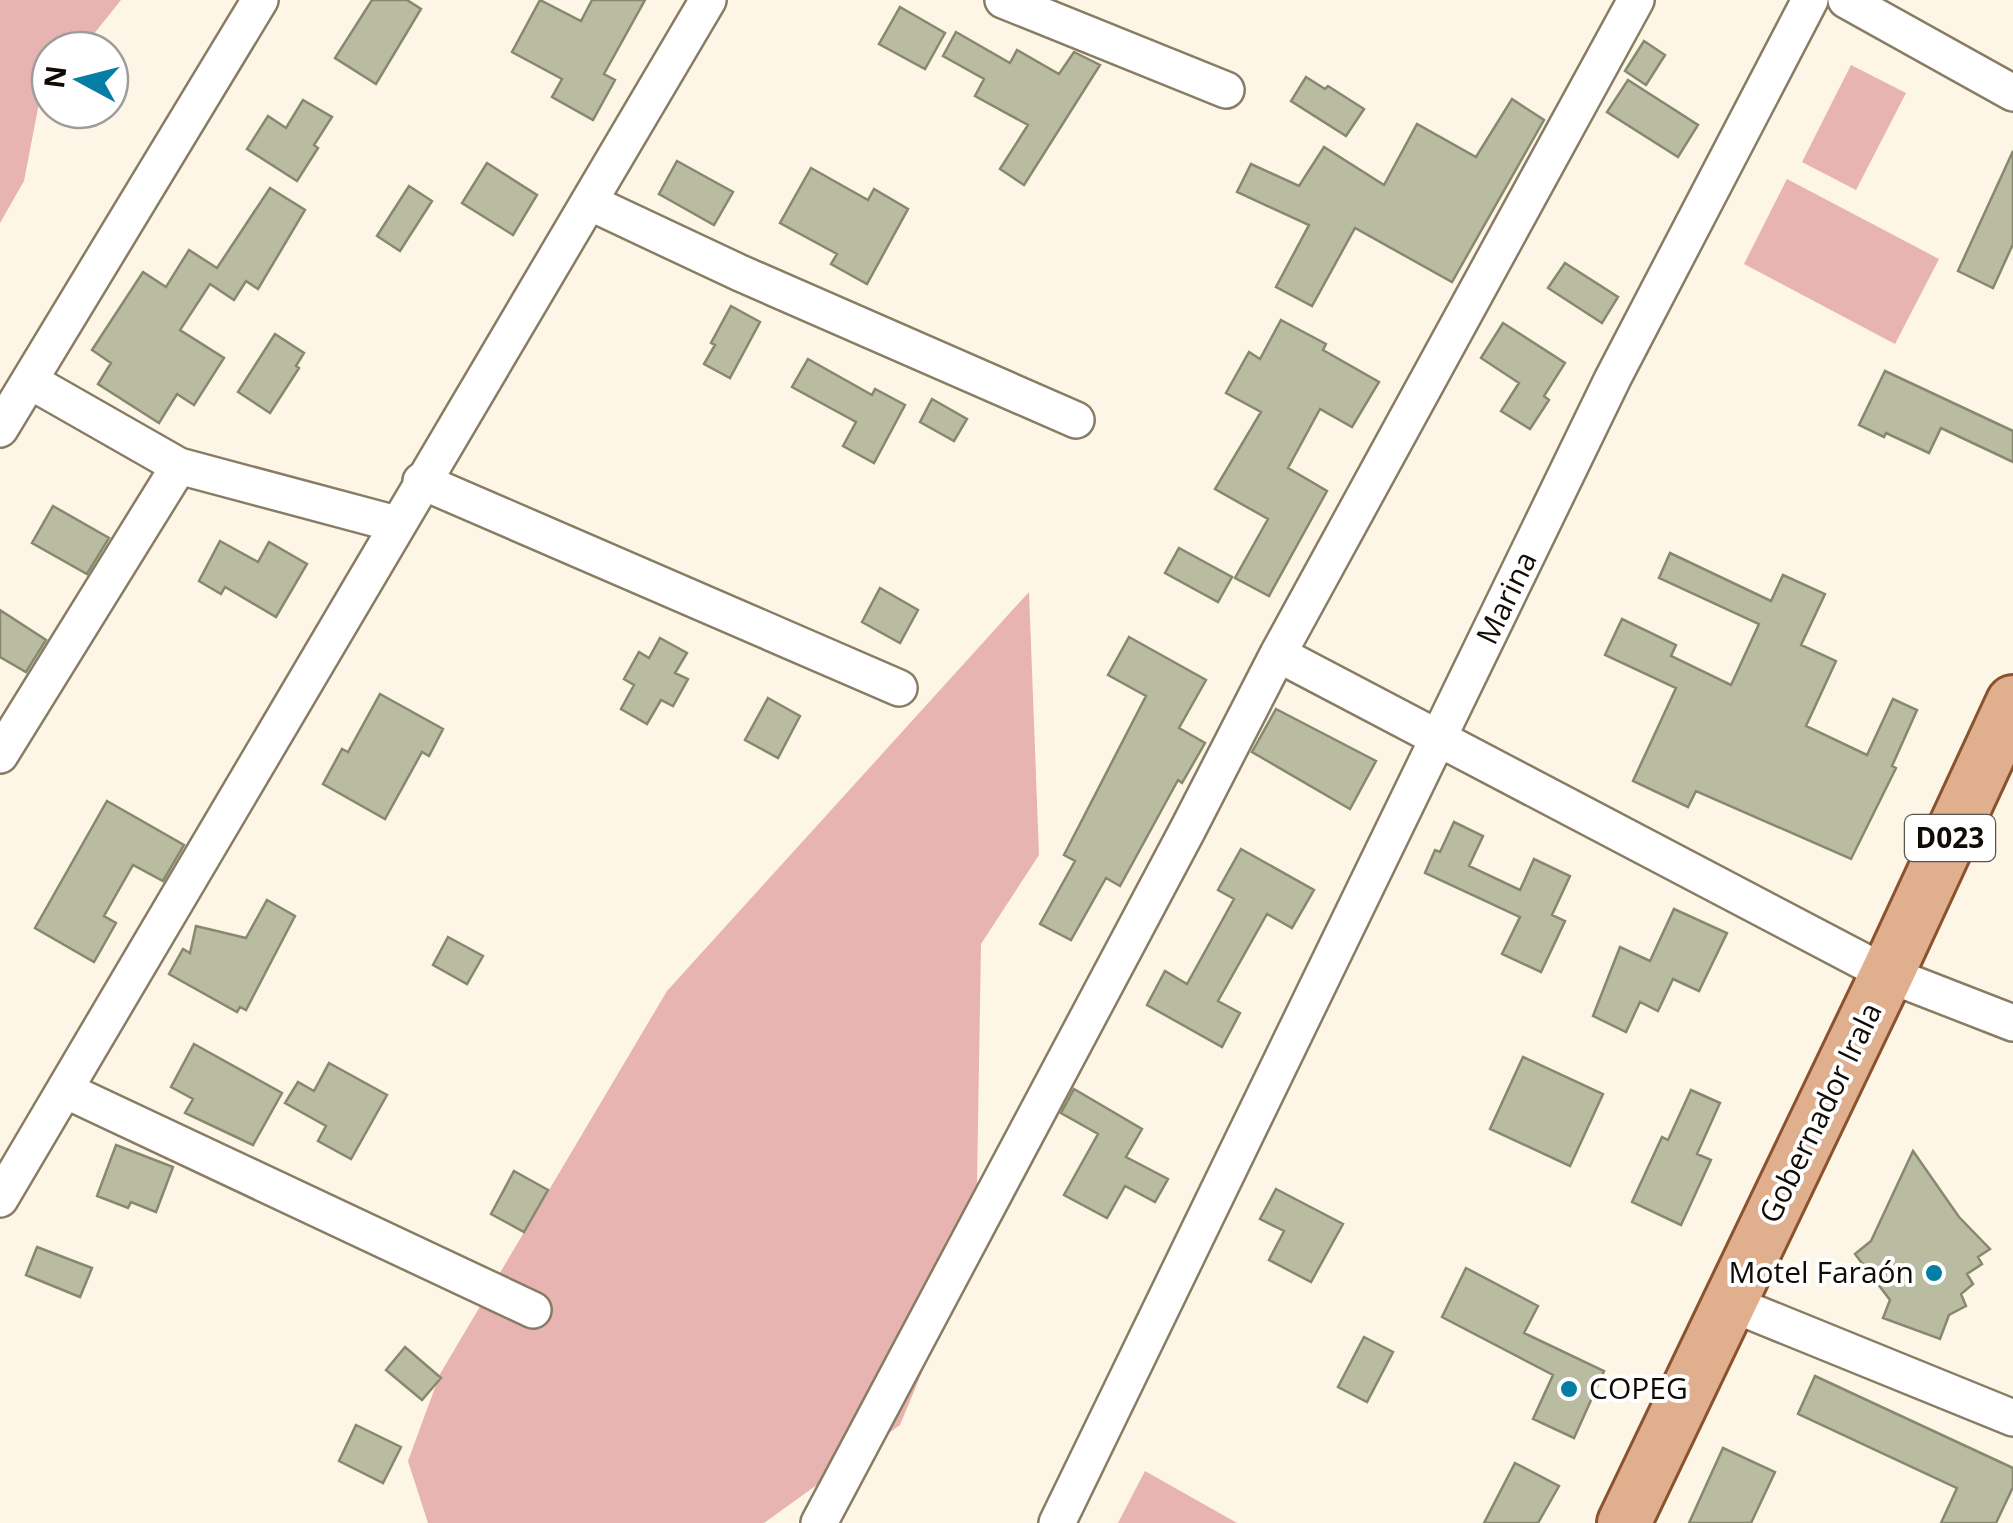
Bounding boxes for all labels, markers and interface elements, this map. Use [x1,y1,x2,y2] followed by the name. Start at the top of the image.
[30,30,130,130] north arrow
[34,63,74,90] text: N
[1466,544,1546,651] street label: Marina
[1905,815,1995,861] road number: D023
[1749,995,1891,1229] street label: Gobernador Irala
[1729,1251,1914,1292] place label: Motel Faraón
[1923,1262,1945,1284] marker: Motel Faraón
[1589,1367,1688,1408] place label: COPEG
[1558,1378,1580,1400] marker: COPEG

